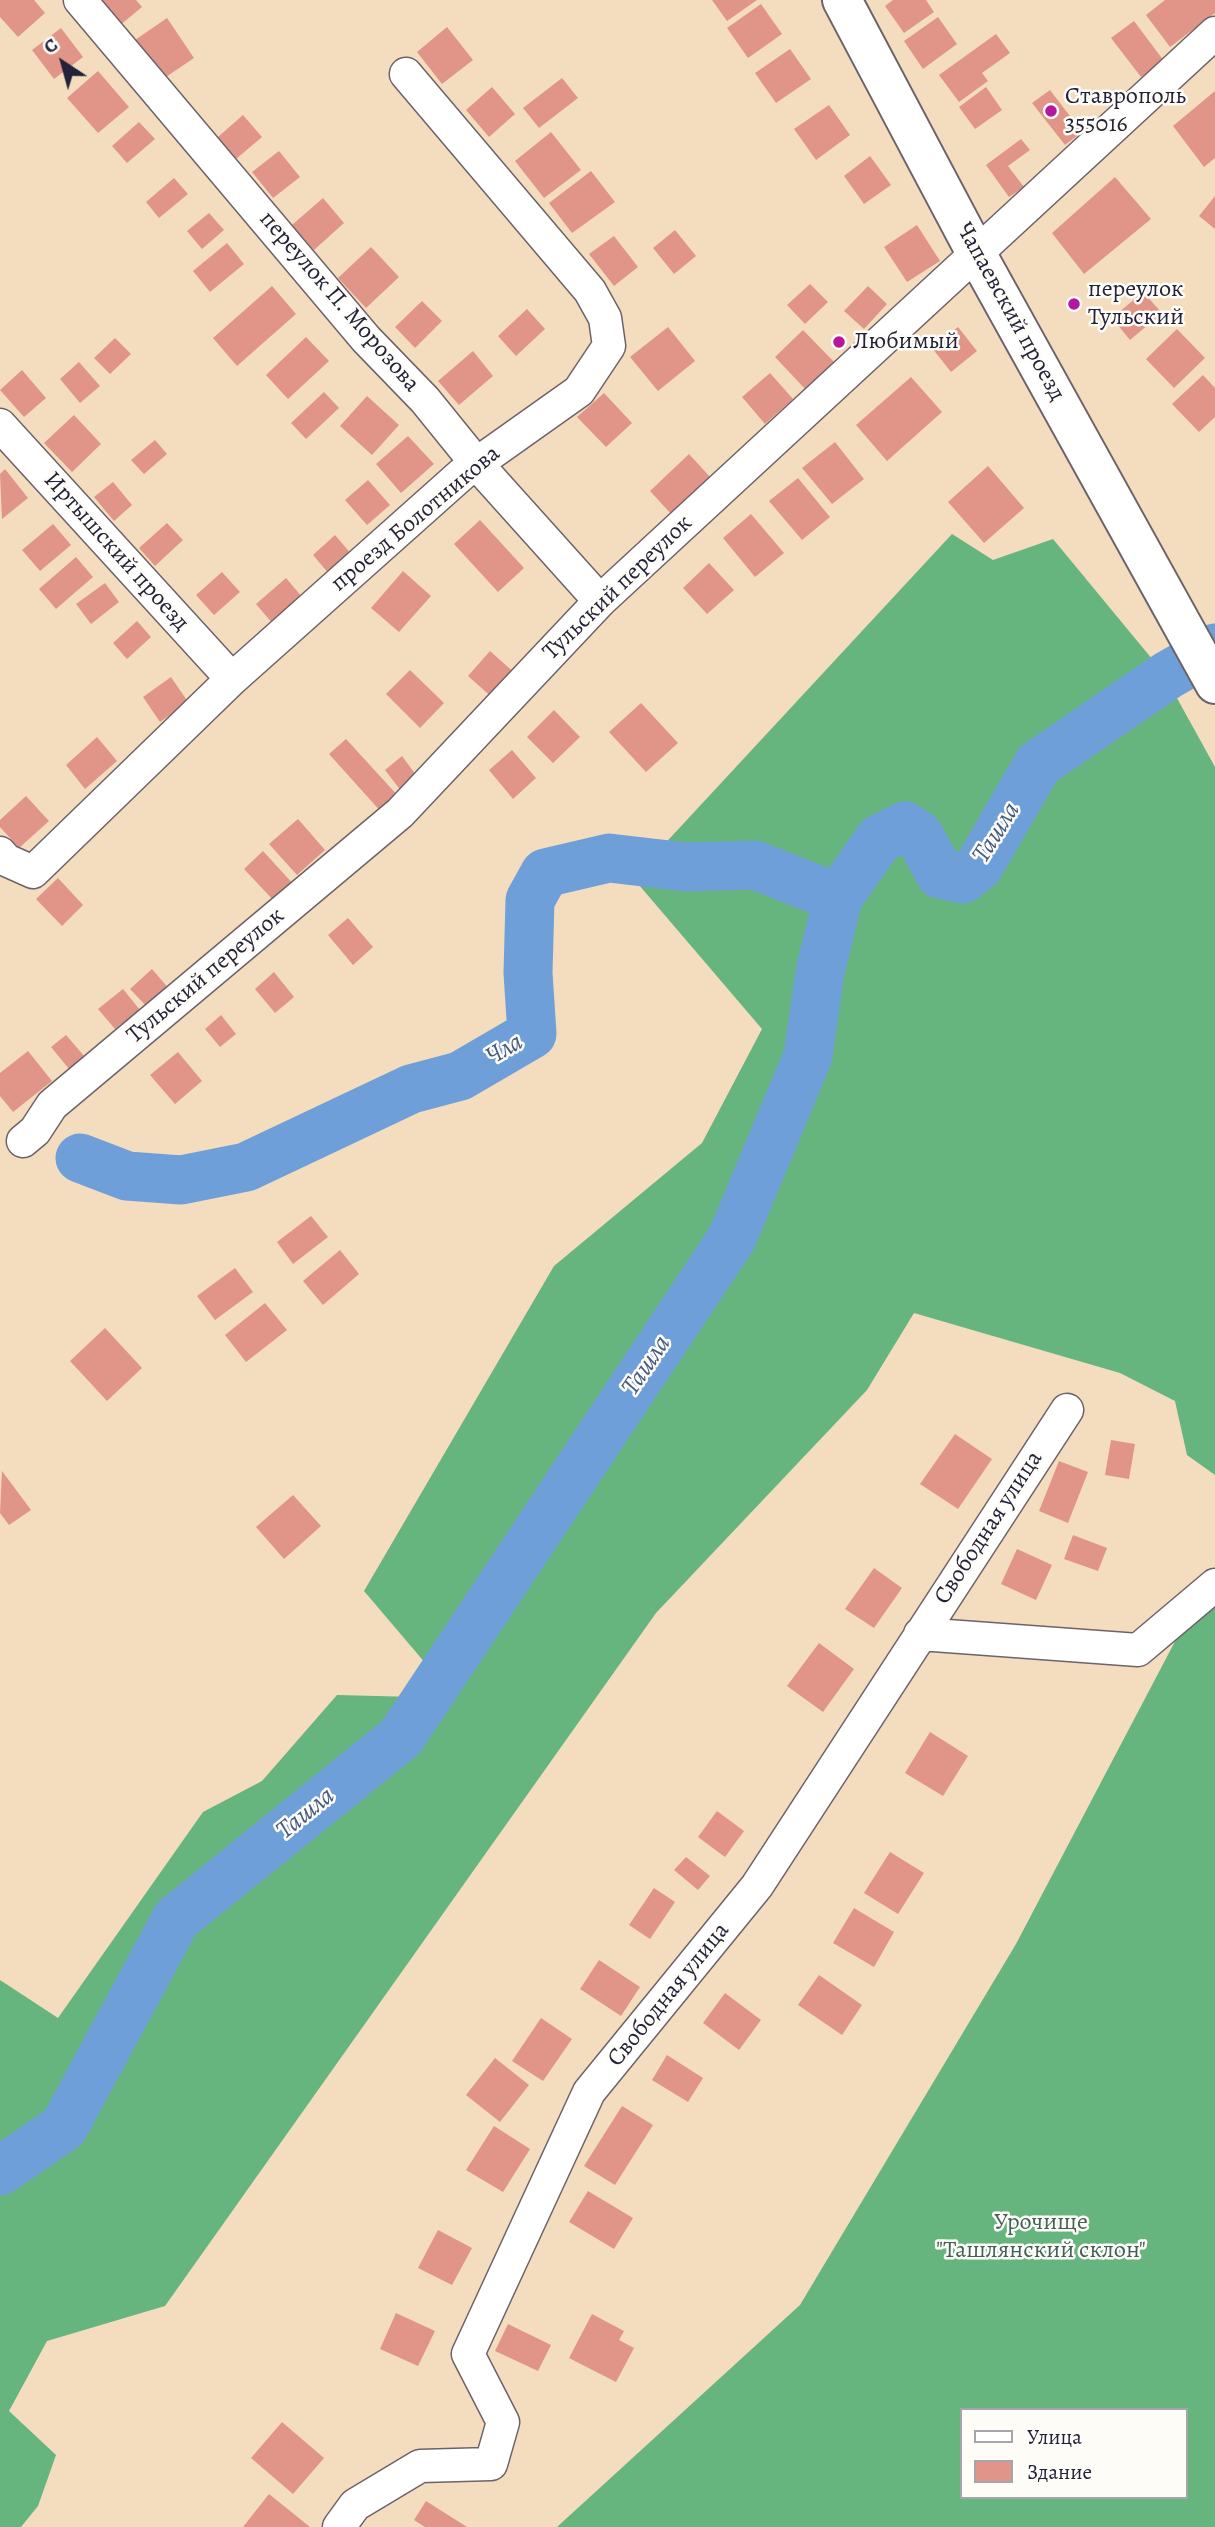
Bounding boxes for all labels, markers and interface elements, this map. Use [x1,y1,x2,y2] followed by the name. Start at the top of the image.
[28,28,98,98] north arrow
[38,32,63,60] text: С
[1065,83,1186,139] place label: Ставрополь 355016
[1043,103,1059,119] marker: Ставрополь 355016
[253,206,425,398] street label: переулок П. Морозова
[949,218,1071,406] street label: Чапаевский проезд
[1088,276,1184,332] place label: переулок Тульский
[1066,296,1082,312] marker: переулок Тульский
[853,328,959,356] place label: Любимый
[831,334,847,350] marker: Любимый
[326,440,506,598] street label: проезд Болотникова
[37,467,195,637] street label: Иртышский проезд
[537,509,699,667] street label: Тульский переулок
[966,797,1028,869] water label: Ташла
[121,902,291,1050] street label: Тульский переулок
[481,1027,529,1073] water label: Чла
[616,1330,678,1402] water label: Ташла
[929,1446,1049,1610] street label: Свободная улица
[271,1781,341,1847] water label: Ташла
[602,1917,736,2073] street label: Свободная улица
[936,2209,1146,2265] park label: Урочище "Ташлянский склон"
[960,2408,1187,2499] legend
[1027,2423,1082,2451] text: Улица
[1027,2458,1092,2486] text: Здание

